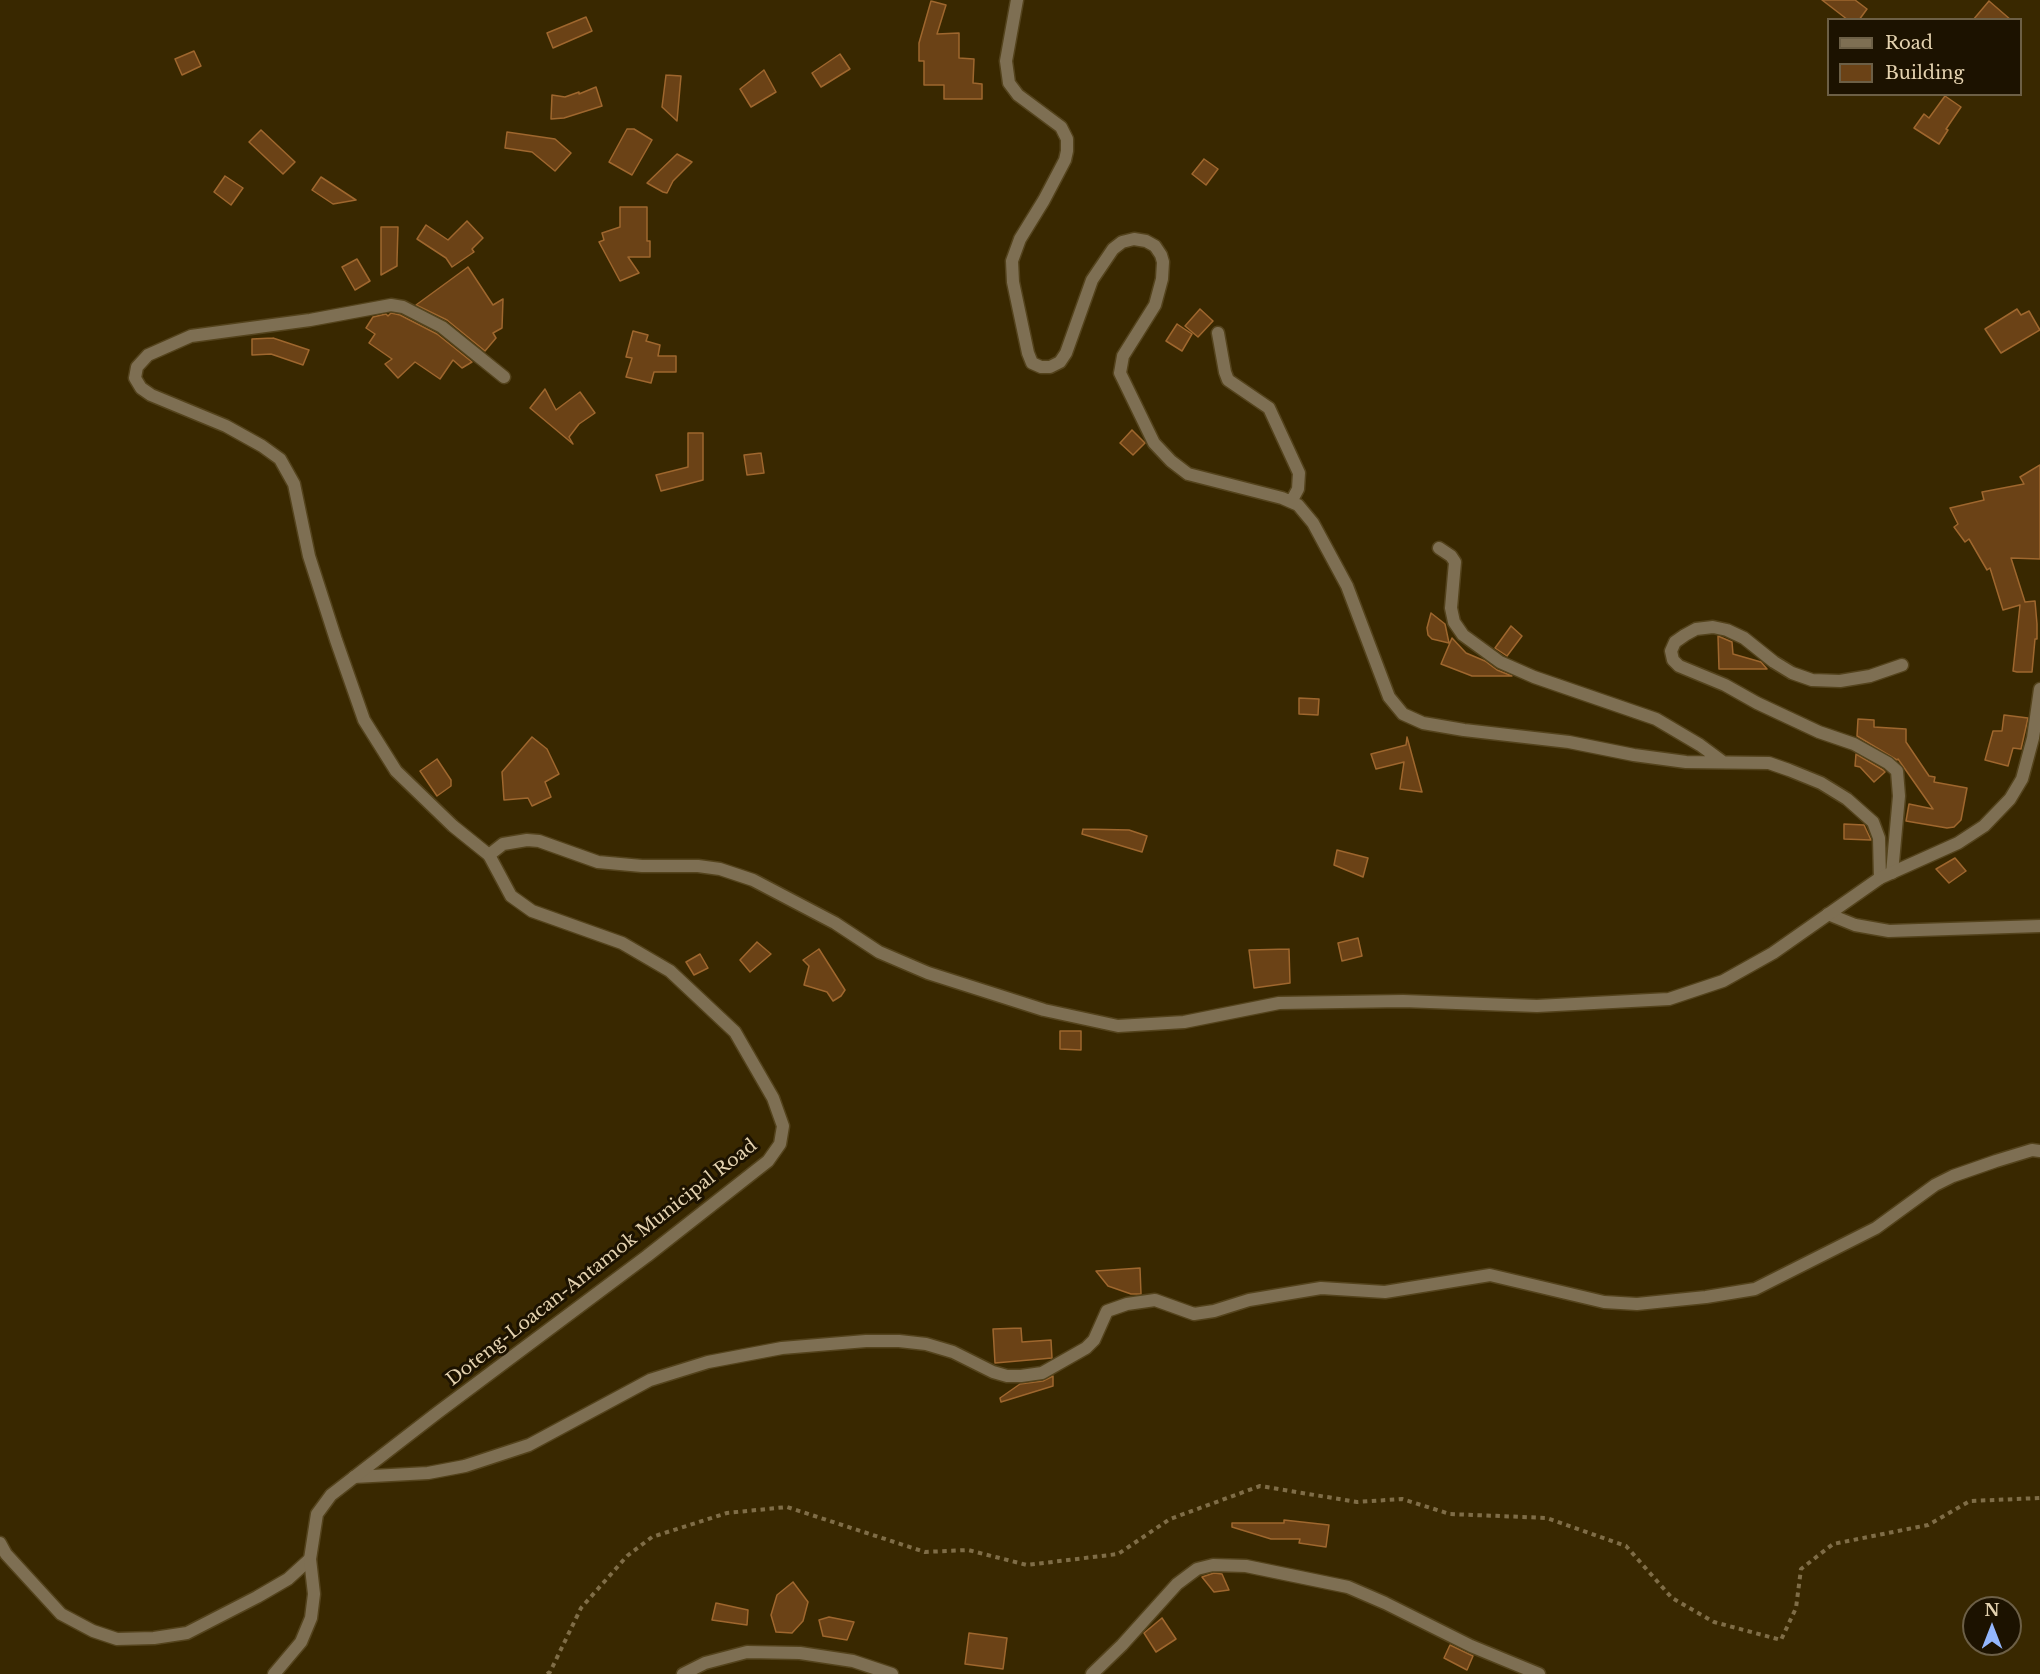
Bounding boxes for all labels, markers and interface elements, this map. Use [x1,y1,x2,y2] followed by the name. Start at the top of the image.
[1827,18,2022,96] legend
[1885,32,1933,54] text: Road
[1885,62,1964,84] text: Building
[442,1135,762,1391] street label: Doteng-Loacan-Antamok Municipal Road
[1962,1596,2022,1656] north arrow
[1984,1600,2000,1620] text: N

